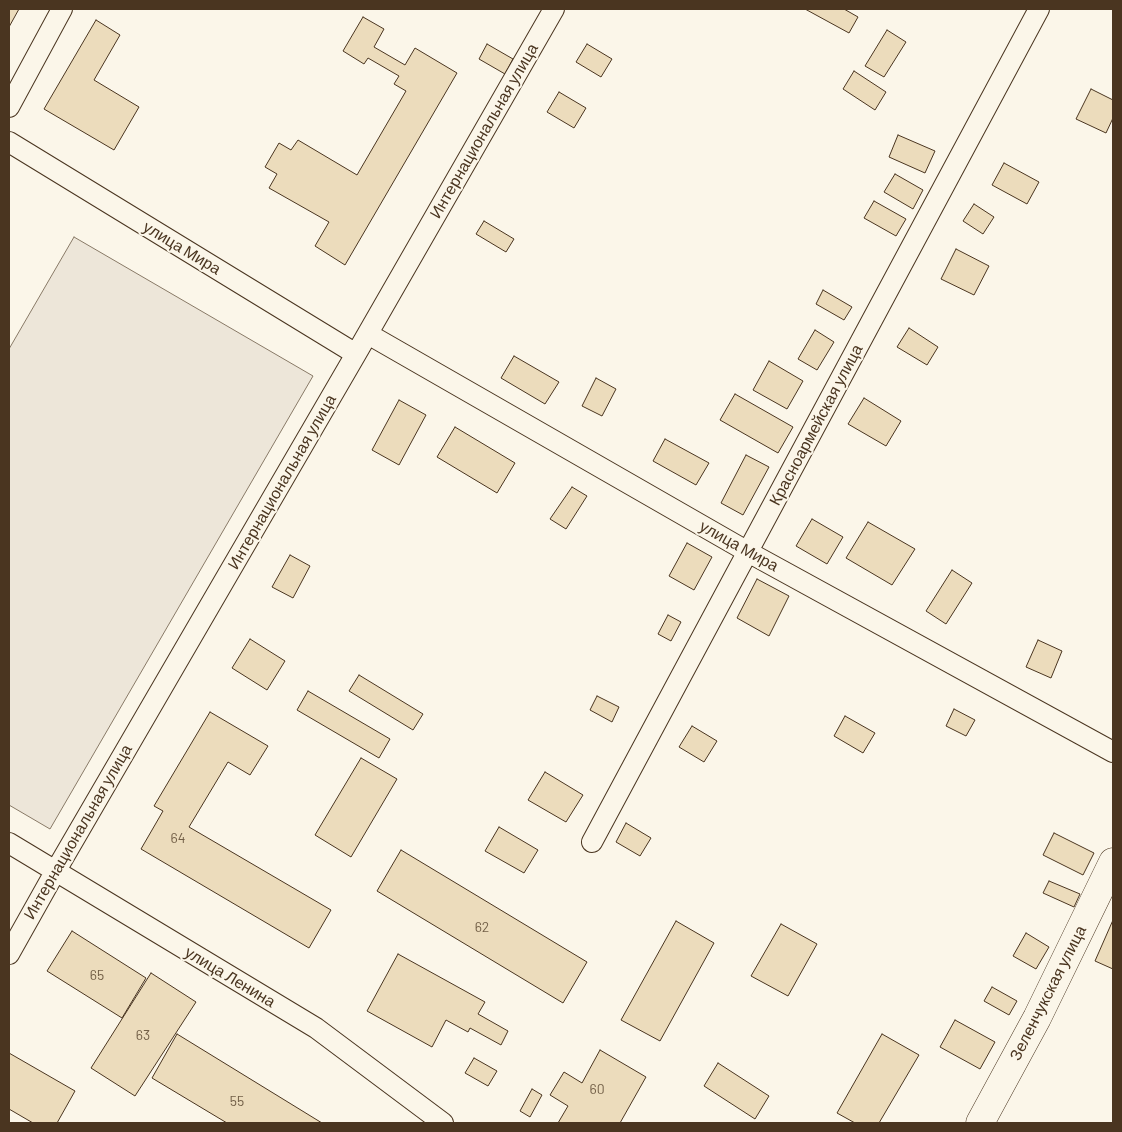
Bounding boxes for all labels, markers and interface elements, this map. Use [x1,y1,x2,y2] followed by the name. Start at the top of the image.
[426,40,542,222] street label: Интернациональная улица
[140,217,224,279] street label: улица Мира
[765,341,867,509] street label: Красноармейская улица
[224,391,340,573] street label: Интернациональная улица
[696,516,782,576] street label: улица Мира
[20,741,136,923] street label: Интернациональная улица
[171,830,185,846] house number: 64
[475,919,489,935] house number: 62
[1006,922,1090,1064] street label: Зеленчукская улица
[181,942,279,1012] street label: улица Ленина
[90,967,104,983] house number: 65
[136,1027,150,1043] house number: 63
[589,1081,605,1097] house number: 60
[230,1093,244,1109] house number: 55

